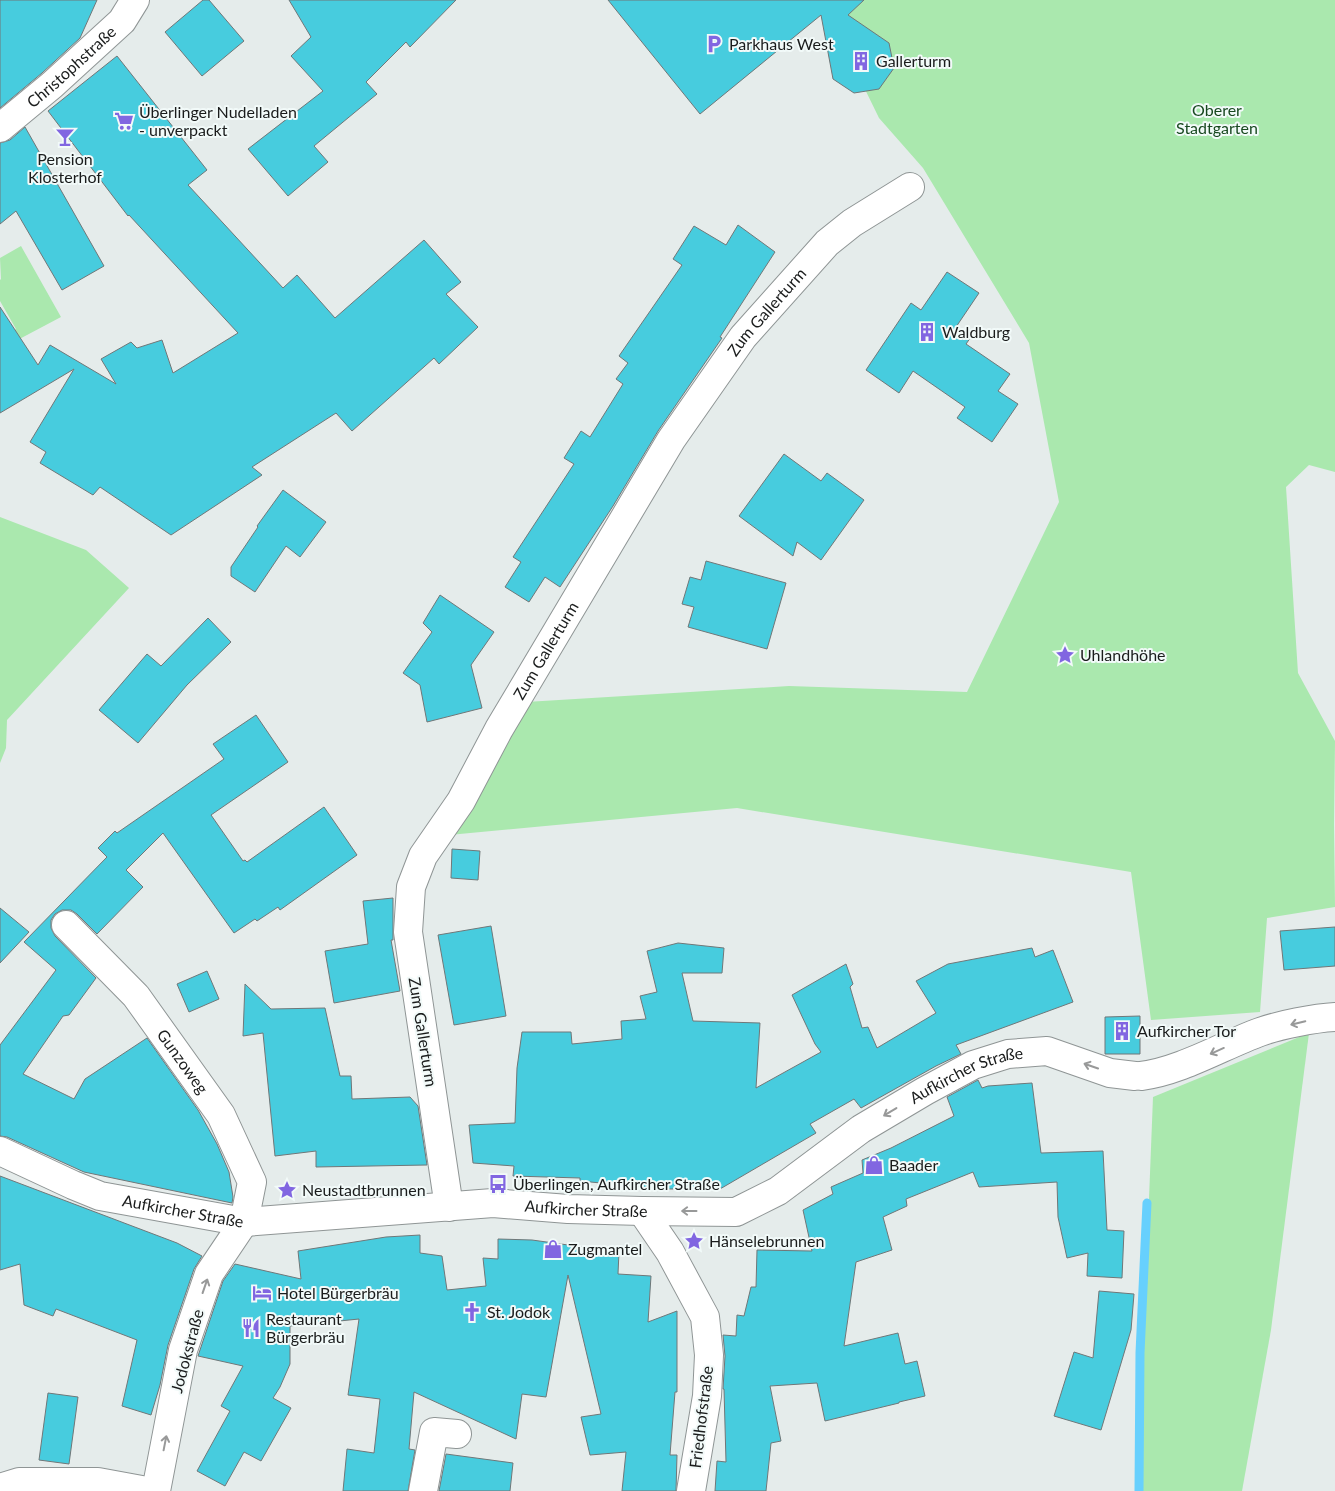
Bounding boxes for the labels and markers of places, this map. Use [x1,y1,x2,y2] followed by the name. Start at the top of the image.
[703,33,725,55] parking icon: Parkhaus West
[729,34,834,53] place label: Parkhaus West
[850,50,872,72] building icon: Gallerturm
[876,51,951,70] place label: Gallerturm
[139,102,297,139] place label: Überlinger Nudelladen - unverpackt
[113,110,135,132] supermarket icon: Überlinger Nudelladen - unverpackt
[54,126,76,148] bar icon: Pension Klosterhof
[28,149,102,186] place label: Pension Klosterhof
[916,321,938,343] building icon: Waldburg
[942,322,1010,341] place label: Waldburg
[1054,644,1076,666] place icon: Uhlandhöhe
[1080,645,1166,664] place label: Uhlandhöhe
[1111,1020,1133,1042] building icon: Aufkircher Tor
[1137,1021,1236,1040] place label: Aufkircher Tor
[863,1154,885,1176] shop icon: Baader
[889,1155,939,1174] place label: Baader
[487,1173,509,1195] bus stop icon: Überlingen, Aufkircher Straße
[513,1174,720,1193] place label: Überlingen, Aufkircher Straße
[276,1179,298,1201] place icon: Neustadtbrunnen
[302,1180,426,1199] place label: Neustadtbrunnen
[683,1230,705,1252] place icon: Hänselebrunnen
[709,1231,824,1250] place label: Hänselebrunnen
[542,1238,564,1260] shop icon: Zugmantel
[568,1239,642,1258] place label: Zugmantel
[251,1282,273,1304] hotel icon: Hotel Bürgerbräu
[277,1283,399,1302] place label: Hotel Bürgerbräu
[461,1301,483,1323] church icon: St. Jodok
[487,1302,551,1321] place label: St. Jodok
[266,1309,345,1346] place label: Restaurant Bürgerbräu
[240,1317,262,1339] restaurant icon: Restaurant Bürgerbräu

